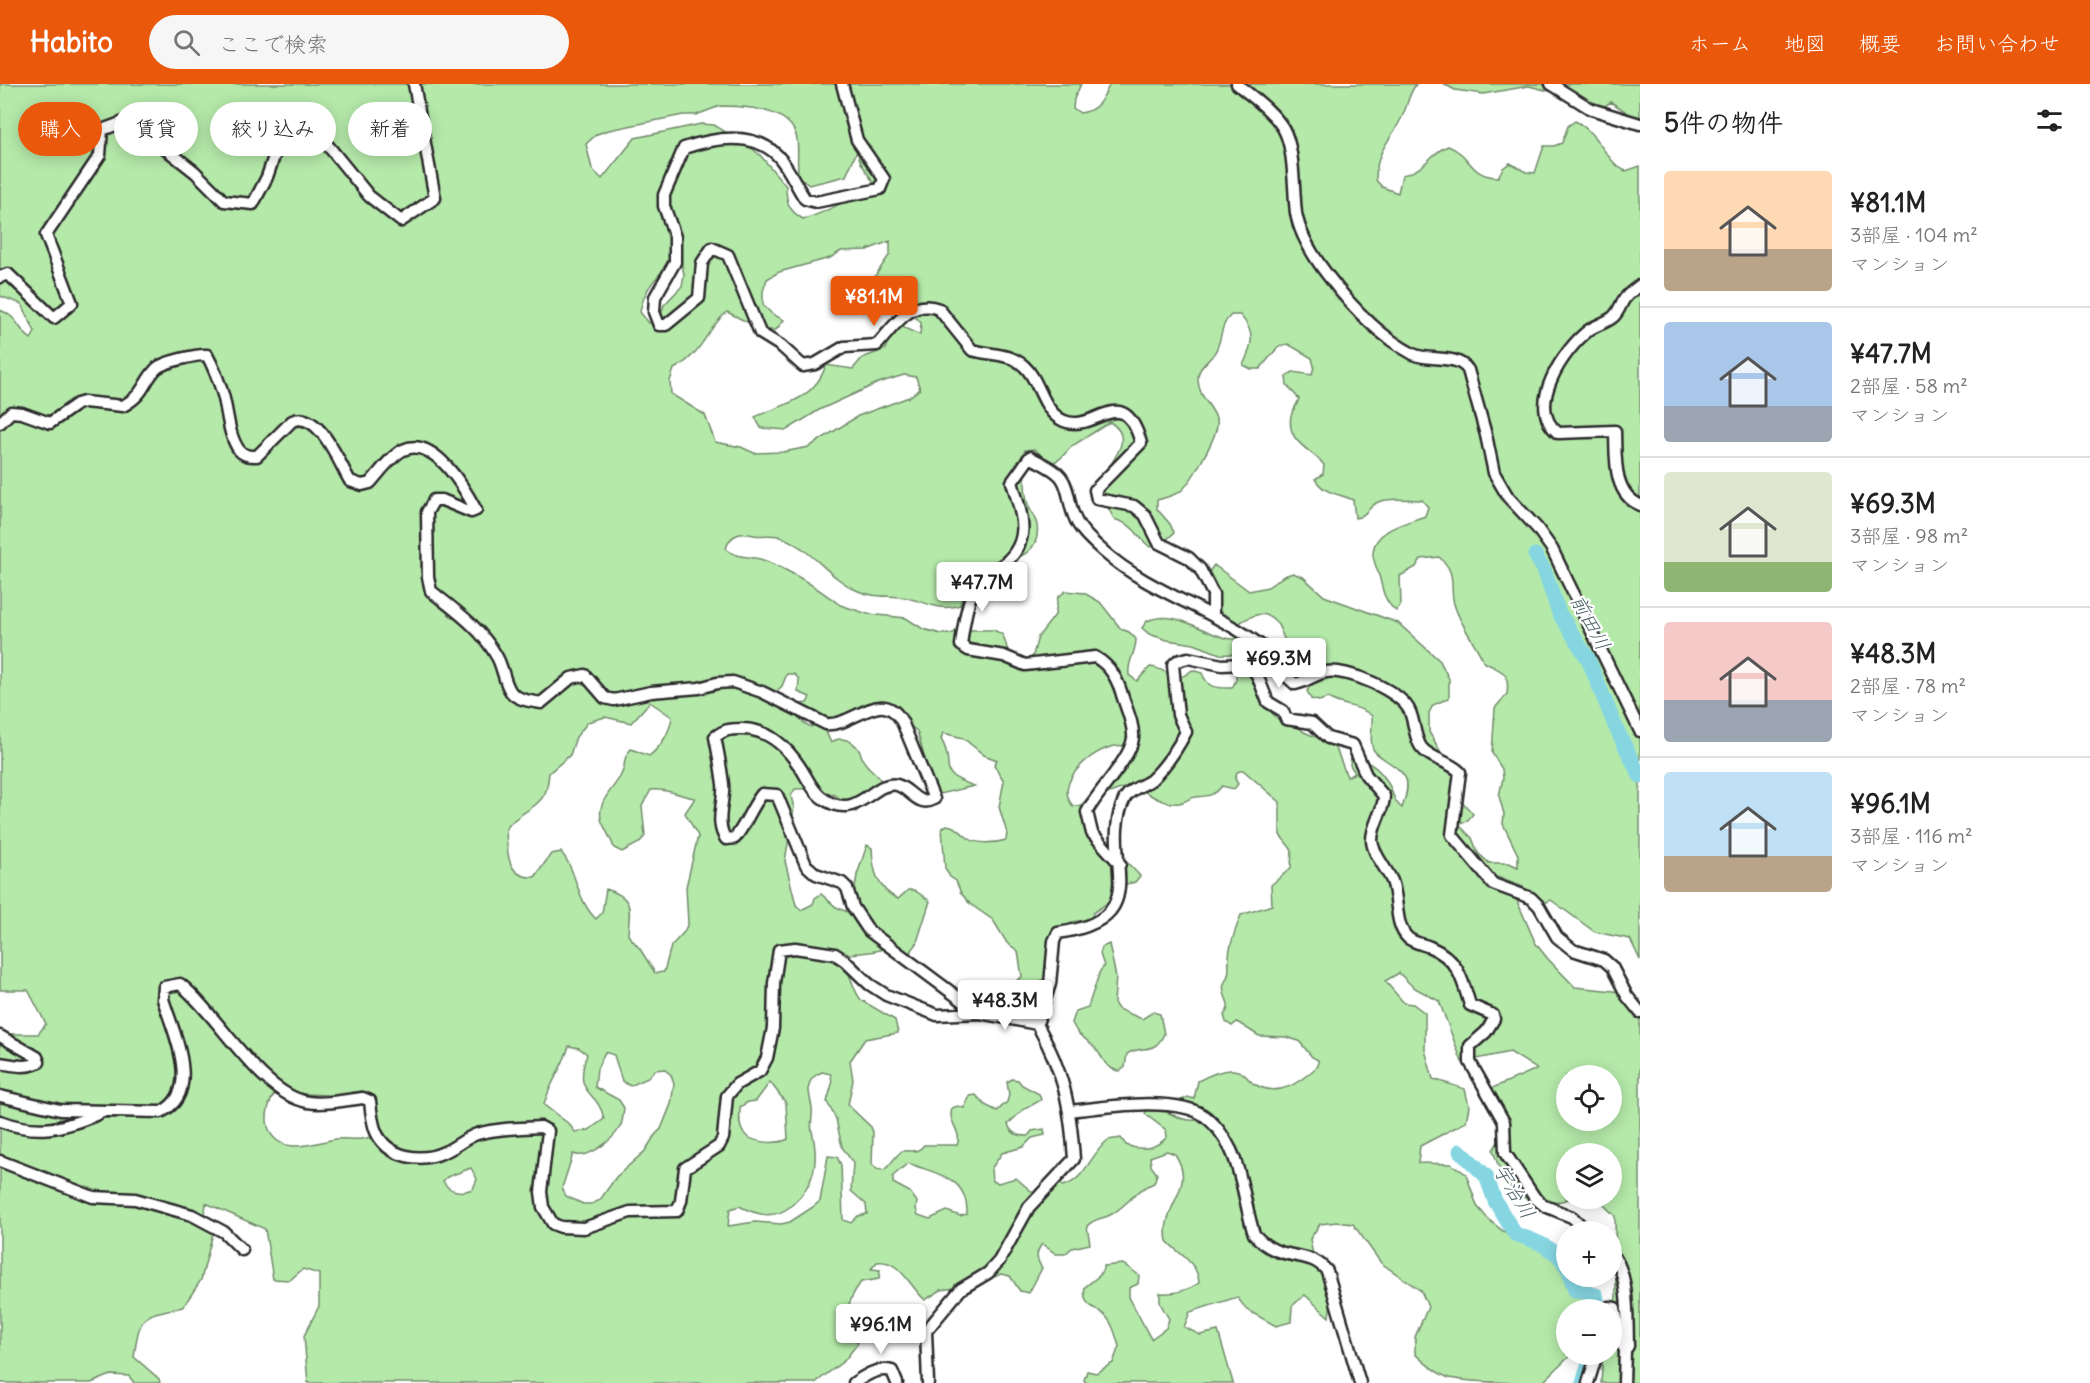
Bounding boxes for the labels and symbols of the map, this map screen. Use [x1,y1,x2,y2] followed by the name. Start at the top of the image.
[825,276,923,327] pin: ¥81.1M
[933,562,1031,613] pin: ¥47.7M
[1566,590,1616,654] water label: 前田川
[1230,638,1328,689] pin: ¥69.3M
[956,980,1054,1031] pin: ¥48.3M
[1489,1159,1541,1223] water label: 宇治川
[832,1304,930,1355] pin: ¥96.1M

